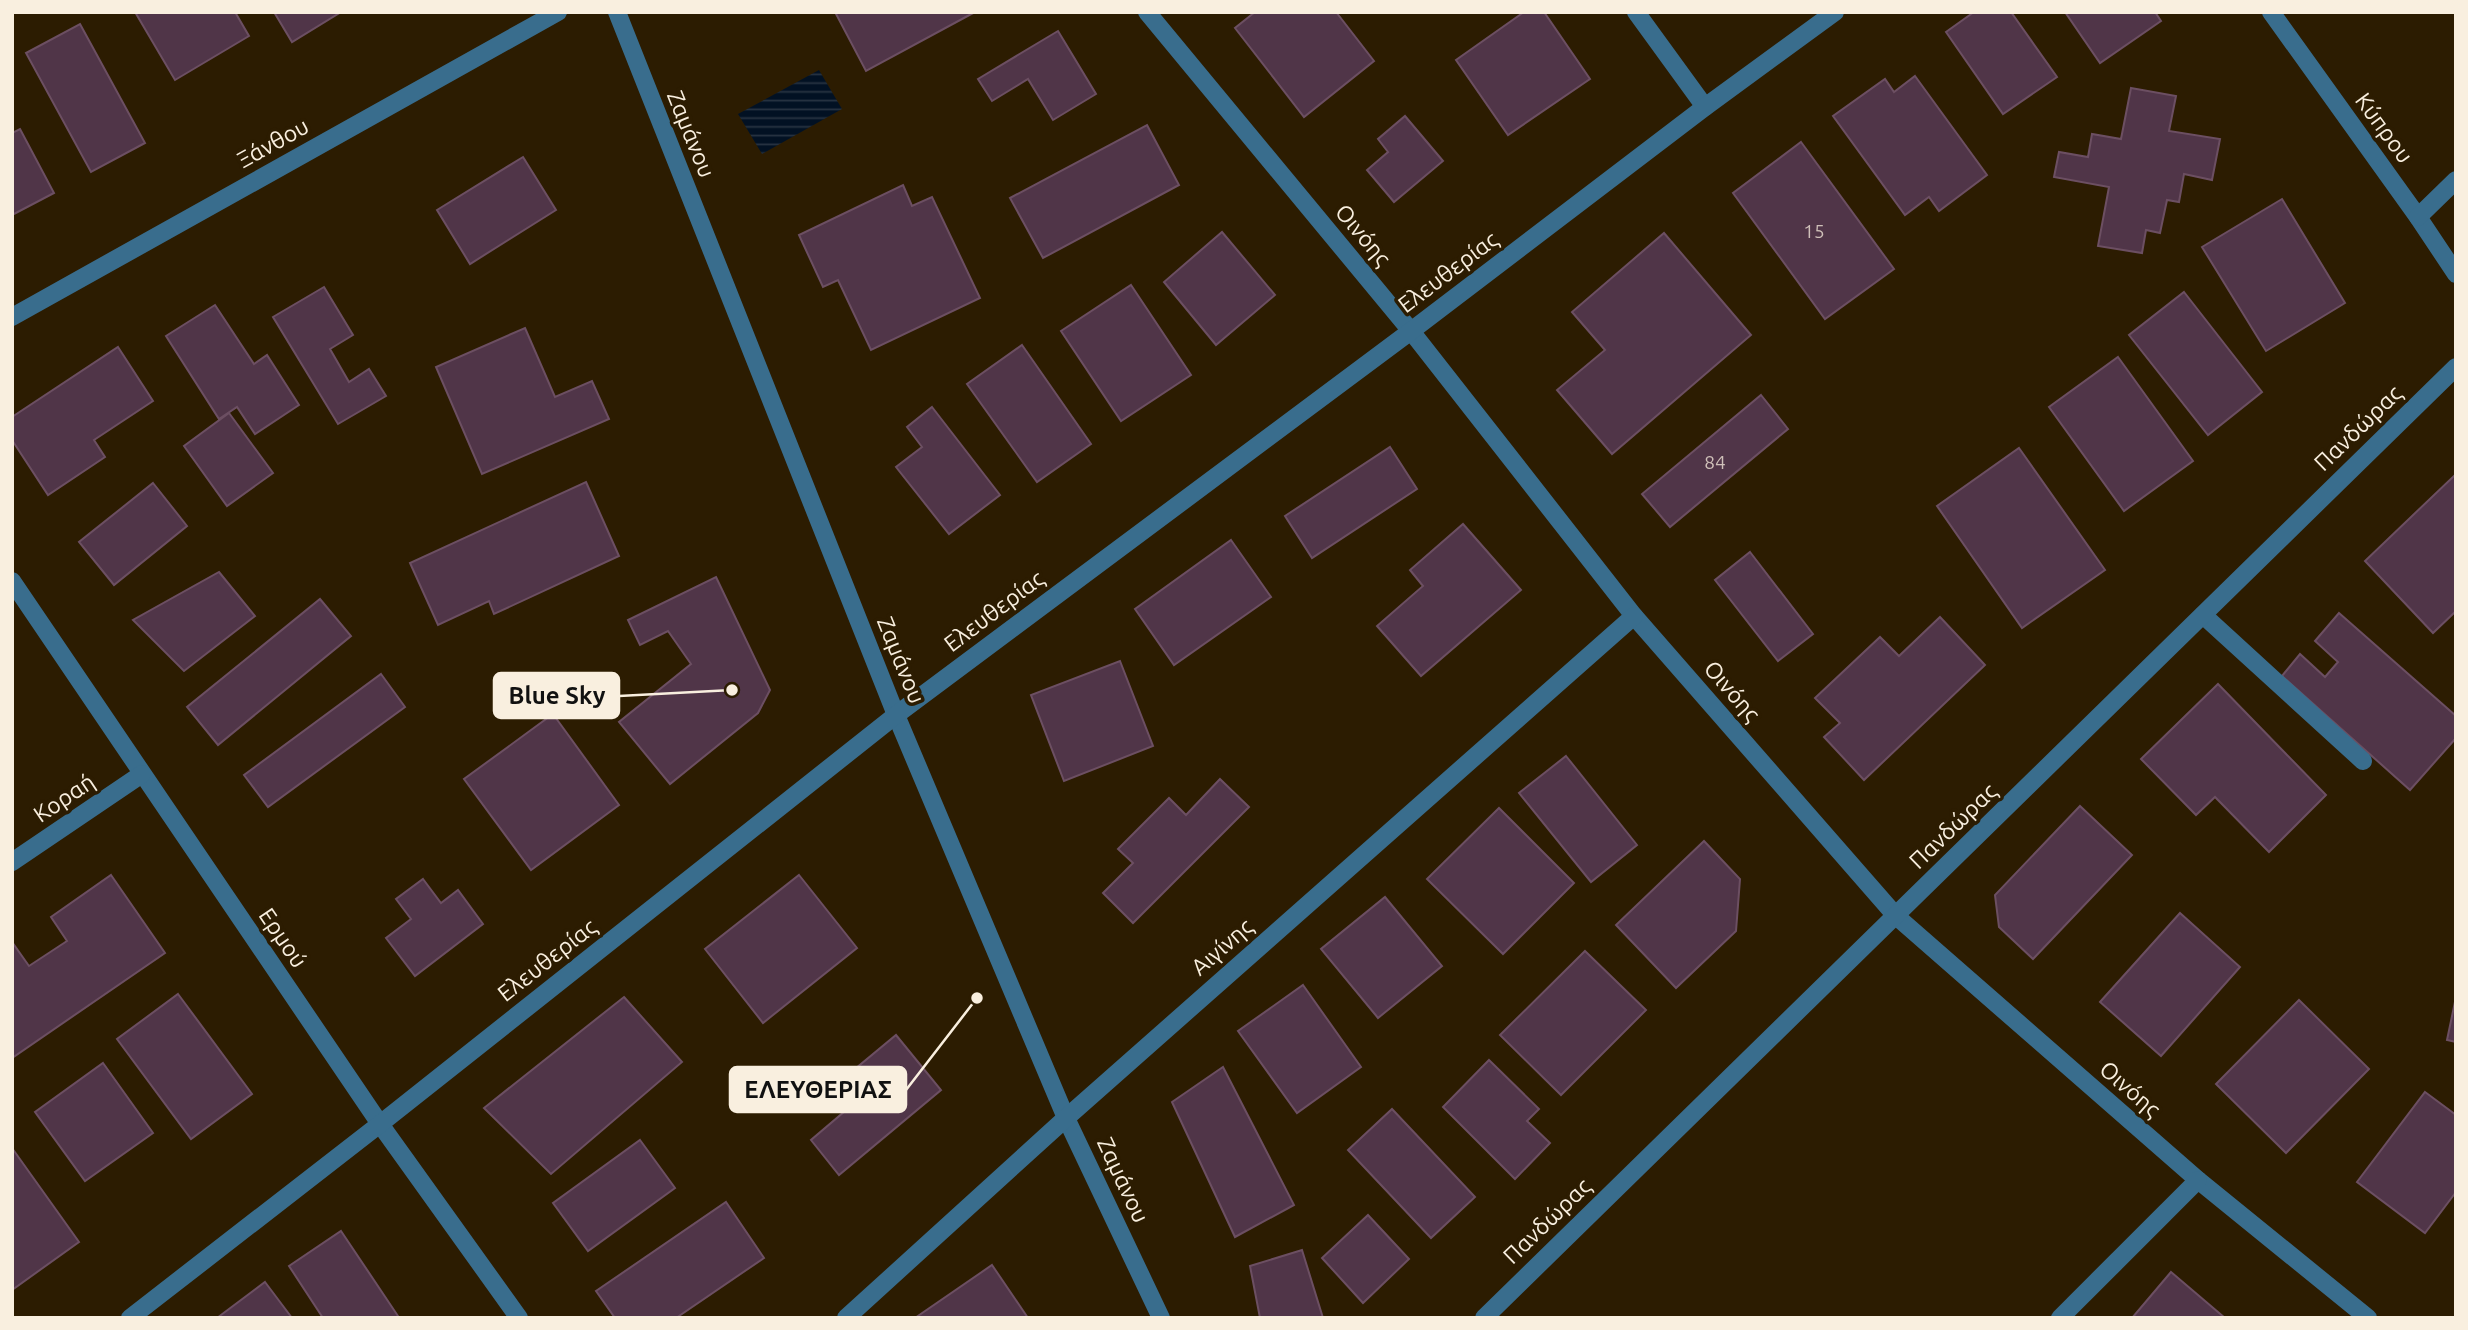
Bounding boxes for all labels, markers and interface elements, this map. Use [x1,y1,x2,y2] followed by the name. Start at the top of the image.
[663,87,720,181] street label: Ζαμάνου
[2351,88,2418,168] street label: Κύπρου
[233,113,313,172] street label: Ξάνθου
[1330,199,1396,271] street label: Οινόης
[1803,220,1825,242] house number: 15
[1393,226,1503,318] street label: Ελευθερίας
[2309,380,2407,476] street label: Πανδώρας
[1704,451,1726,473] house number: 84
[939,565,1049,657] street label: Ελευθερίας
[873,613,930,707] street label: Ζαμάνου
[1699,655,1765,727] street label: Οινόης
[494,673,619,718] callout: Blue Sky
[509,682,606,709] text: Blue Sky
[29,768,99,827] street label: Κοραή
[1904,778,2002,874] street label: Πανδώρας
[254,903,312,972] street label: Ερμού
[492,913,602,1007] street label: Ελευθερίας
[1186,913,1258,981] street label: Αιγίνης
[2094,1056,2166,1122] street label: Οινόης
[730,1067,906,1112] callout: ΕΛΕΥΘΕΡΙΑΣ
[744,1076,892,1103] text: ΕΛΕΥΘΕΡΙΑΣ
[1093,1133,1154,1226] street label: Ζαμάνου
[1498,1173,1596,1269] street label: Πανδώρας

